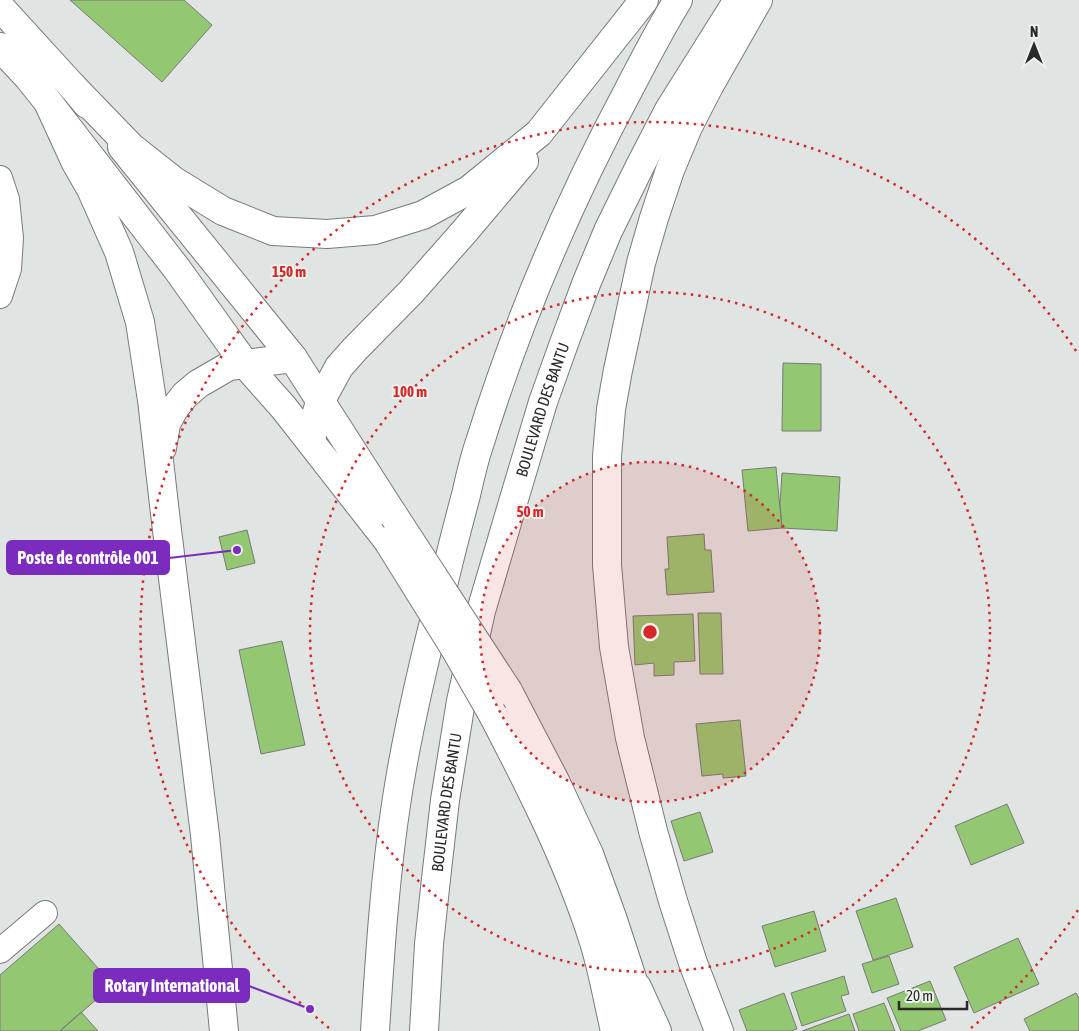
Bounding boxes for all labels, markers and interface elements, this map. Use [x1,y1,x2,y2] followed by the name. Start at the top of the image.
[1009,20,1059,70] north arrow
[1030,24,1038,40] text: N
[272,263,306,280] text: 150 m
[512,340,573,479] street label: BOULEVARD DES BANTU
[393,383,427,400] text: 100 m
[517,503,544,520] text: 50 m
[7,541,169,574] callout: Poste de contrôle 001
[17,547,159,568] text: Poste de contrôle 001
[641,623,659,641] centre of rings
[428,731,465,873] street label: BOULEVARD DES BANTU
[94,969,249,1002] callout: Rotary International
[105,975,240,996] text: Rotary International
[899,978,966,1010] scale bar
[906,987,933,1004] text: 20 m

